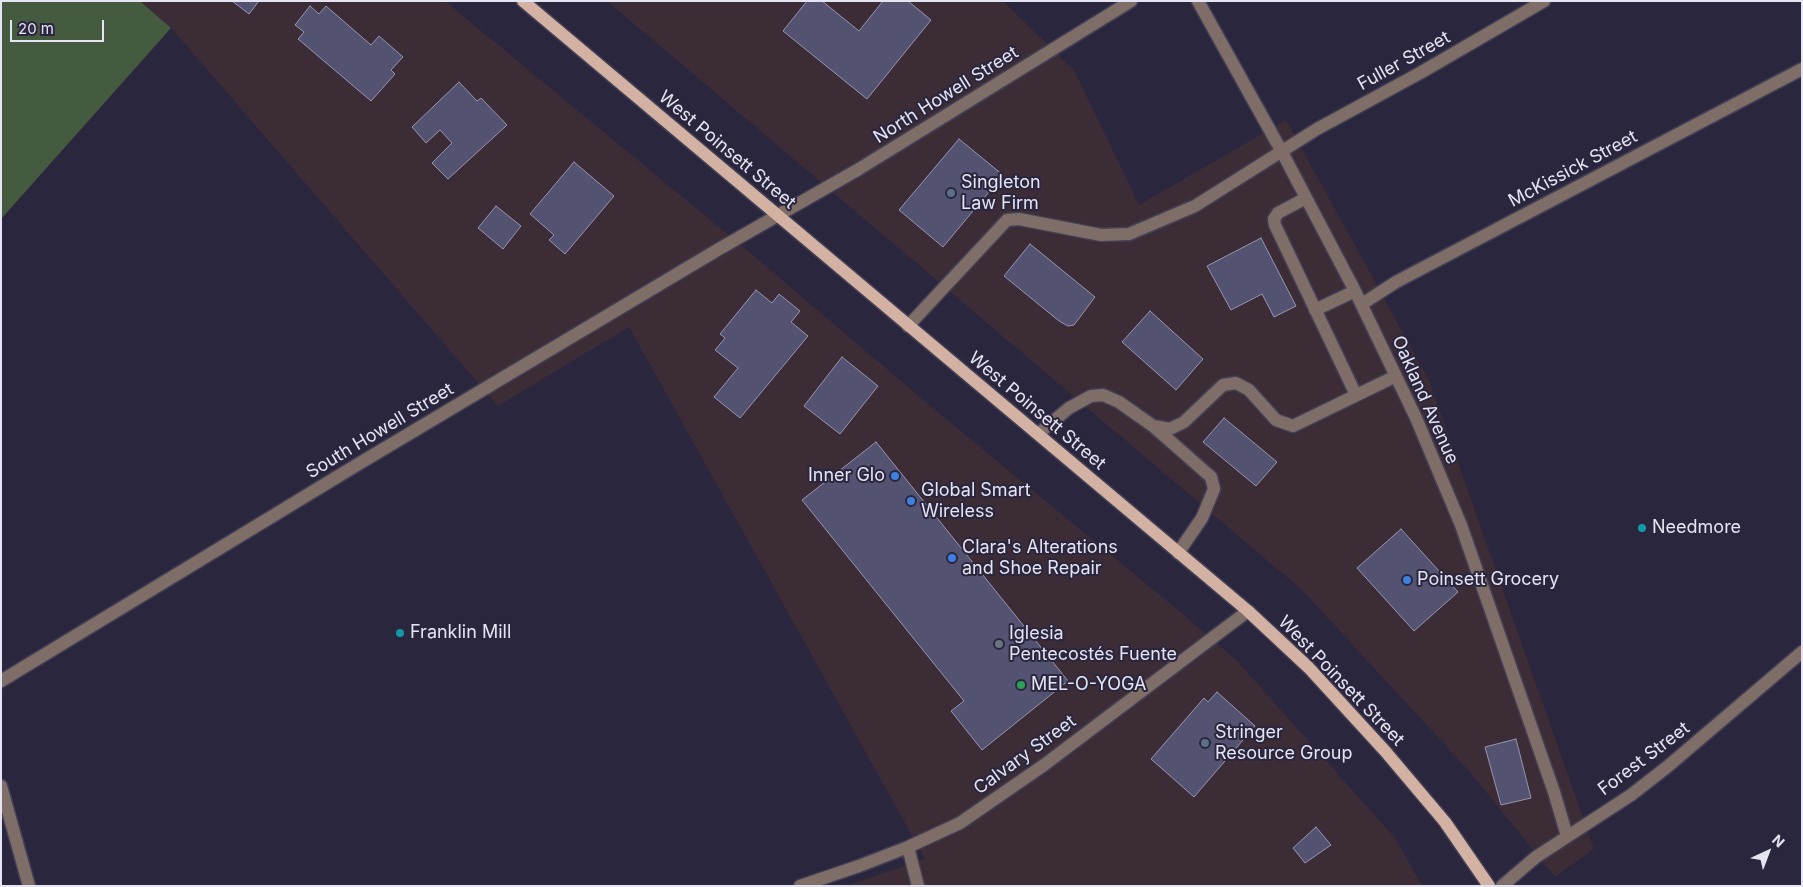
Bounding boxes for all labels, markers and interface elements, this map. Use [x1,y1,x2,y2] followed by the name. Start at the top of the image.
[12,10,106,42] scale bar
[18,19,54,38] text: 20 m
[1354,27,1454,95] street label: Fuller Street
[870,42,1022,148] street label: North Howell Street
[654,86,800,214] street label: West Poinsett Street
[1505,126,1641,212] street label: McKissick Street
[961,172,1041,214] place label: Singleton Law Firm
[945,187,957,199] marker: Singleton Law Firm
[1387,332,1463,468] street label: Oakland Avenue
[964,347,1110,475] street label: West Poinsett Street
[302,379,458,483] street label: South Howell Street
[808,465,885,487] place label: Inner Glo
[889,470,901,482] marker: Inner Glo
[921,480,1031,522] place label: Global Smart Wireless
[905,495,917,507] marker: Global Smart Wireless
[1652,517,1741,539] place label: Needmore
[1636,522,1648,534] marker: Needmore
[962,537,1118,580] place label: Clara's Alterations and Shoe Repair
[946,552,958,564] marker: Clara's Alterations and Shoe Repair
[1417,569,1559,591] place label: Poinsett Grocery
[1401,574,1413,586] marker: Poinsett Grocery
[1273,612,1409,750] street label: West Poinsett Street
[410,622,511,644] place label: Franklin Mill
[1009,623,1177,666] place label: Iglesia Pentecostés Fuente
[394,627,406,639] marker: Franklin Mill
[993,638,1005,650] marker: Iglesia Pentecostés Fuente
[1031,674,1146,696] place label: MEL-O-YOGA
[1015,679,1027,691] marker: MEL-O-YOGA
[970,711,1080,799] street label: Calvary Street
[1594,718,1694,800] street label: Forest Street
[1215,722,1352,764] place label: Stringer Resource Group
[1199,737,1211,749] marker: Stringer Resource Group
[1743,827,1793,877] north arrow
[1769,831,1788,851] text: N

